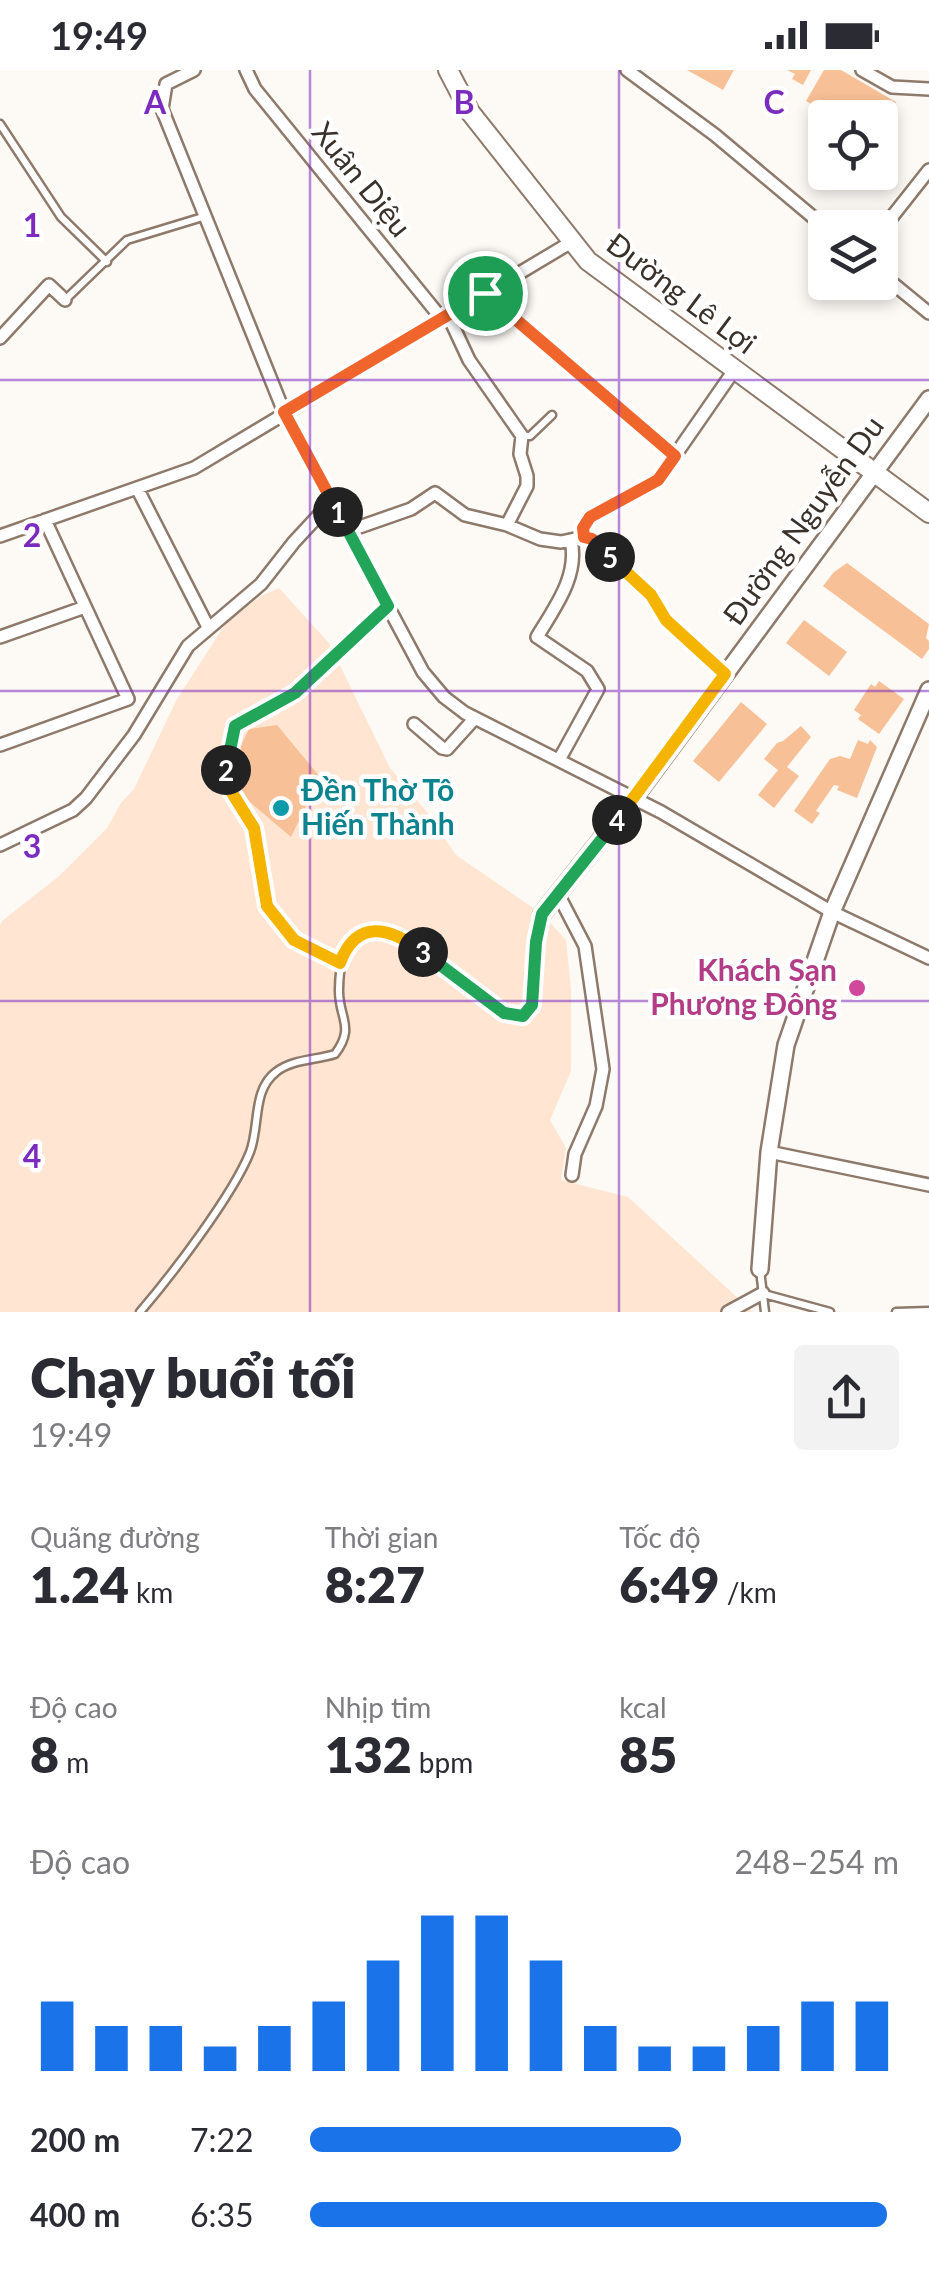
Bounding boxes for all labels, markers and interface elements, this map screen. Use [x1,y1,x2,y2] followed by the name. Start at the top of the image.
[50,12,148,58] text: 19:49
[143,82,167,121] text: A
[453,82,475,121] text: B
[763,82,785,121] text: C
[808,100,898,300] map controls
[808,100,898,190] button: locate
[305,114,420,243] street label: Xuân Diệu
[23,205,41,244] text: 1
[808,210,898,300] button: layers
[600,225,764,360] street label: Đường Lê Lợi
[443,251,528,336] pin
[458,266,513,321] icon: arrive
[715,408,890,631] street label: Đường Nguyễn Du
[313,487,363,537] pin: 1
[330,495,346,529] text: 1
[23,515,41,554] text: 2
[585,532,635,582] pin: 5
[602,540,618,574] text: 5
[201,745,251,795] pin: 2
[218,753,234,787] text: 2
[300,771,455,841] place label: Đền Thờ Tô Hiến Thành
[592,795,642,845] pin: 4
[270,797,292,819] marker: Đền Thờ Tô Hiến Thành
[609,803,625,837] text: 4
[23,826,41,865] text: 3
[398,927,448,977] pin: 3
[415,935,431,969] text: 3
[650,951,837,1021] place label: Khách Sạn Phương Đông
[846,977,868,999] marker: Khách Sạn Phương Đông
[23,1136,41,1175] text: 4
[30,1344,356,1410] text: Chạy buổi tối
[794,1345,899,1450] button: share
[30,1415,112,1454] text: 19:49
[30,1520,200,1554] text: Quãng đường
[325,1520,438,1554] text: Thời gian
[619,1520,701,1554] text: Tốc độ
[30,1554,129,1614] text: 1.24
[325,1554,425,1614] text: 8:27
[619,1554,720,1614] text: 6:49
[129,1575,173,1609] text: km
[720,1575,777,1609] text: /km
[30,1690,118,1724] text: Độ cao
[325,1690,431,1724] text: Nhịp tim
[619,1690,667,1724] text: kcal
[30,1724,59,1784] text: 8
[325,1724,412,1784] text: 132
[619,1724,677,1784] text: 85
[59,1745,89,1779] text: m
[412,1745,473,1779] text: bpm
[30,1842,130,1881] text: Độ cao
[735,1842,899,1881] text: 248–254 m
[30,2120,120,2159] text: 200 m
[190,2120,254,2159] text: 7:22
[30,2195,120,2234] text: 400 m
[190,2195,254,2234] text: 6:35

